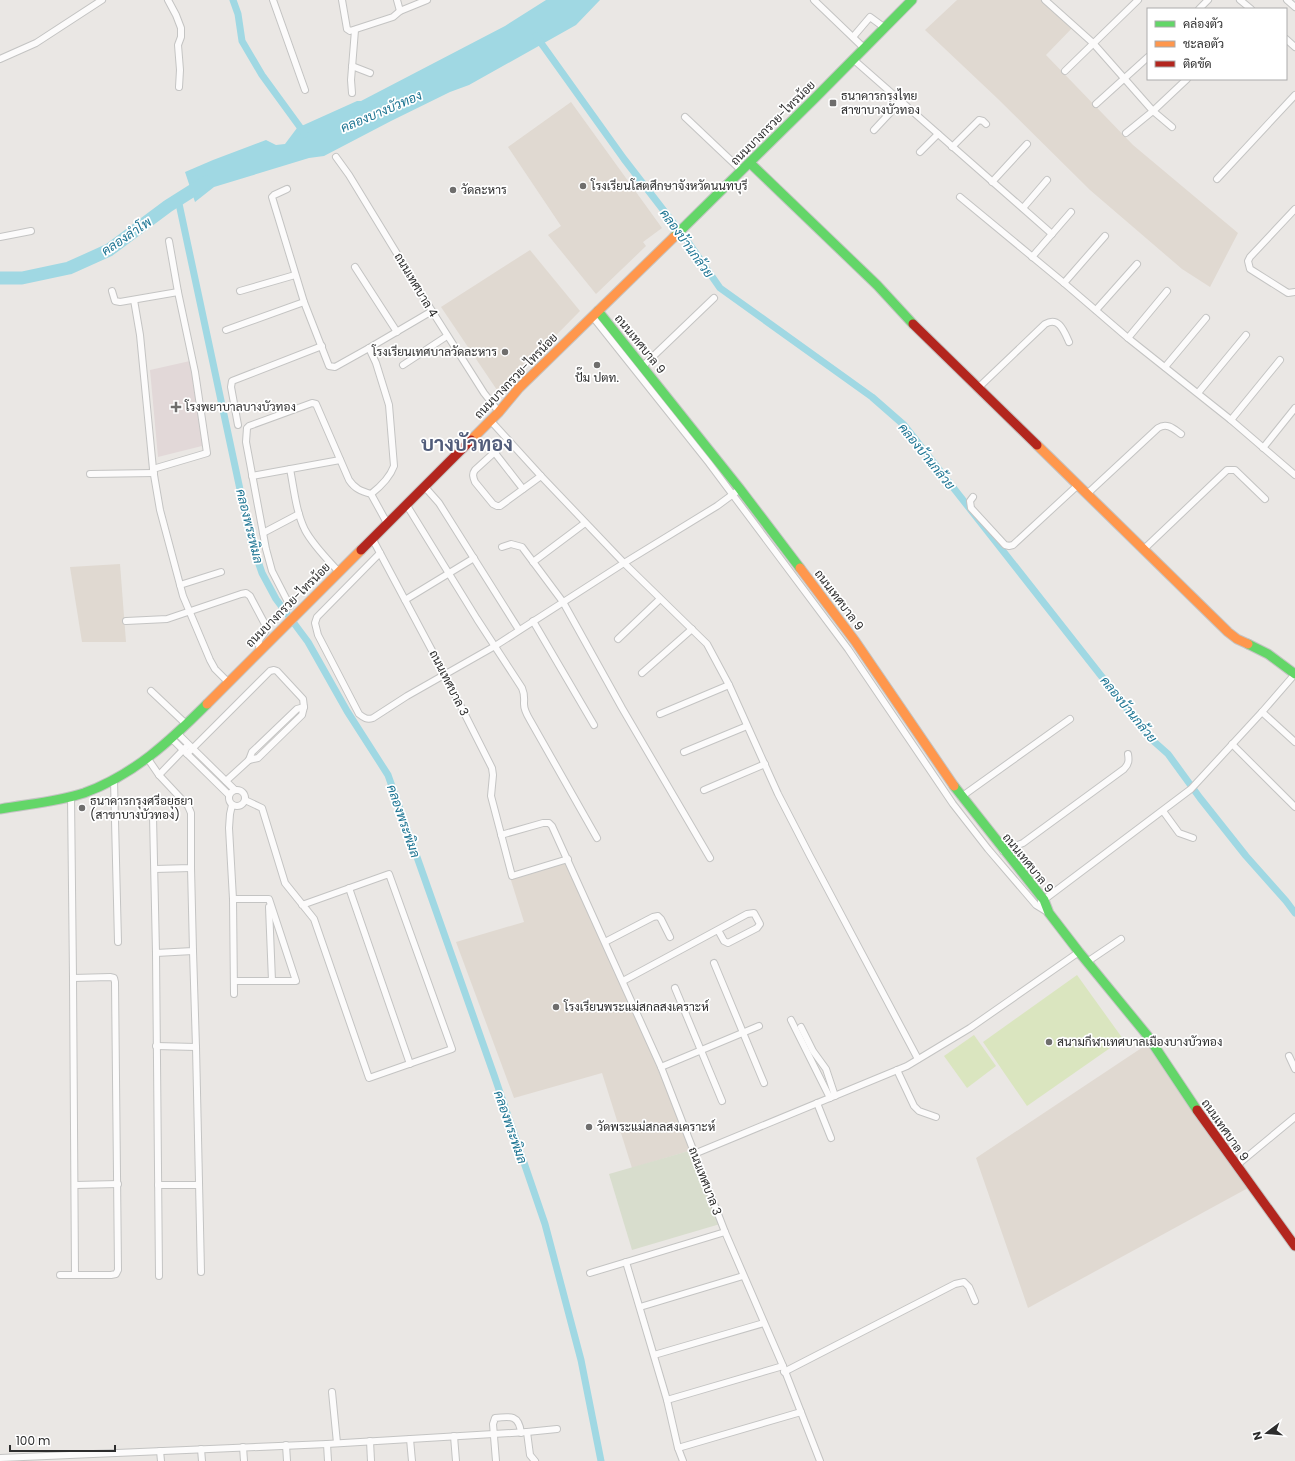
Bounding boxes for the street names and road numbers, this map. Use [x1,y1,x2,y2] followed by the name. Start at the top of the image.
[726,76,819,169] street label: ถนนบางกรวย-ไทรน้อย
[391,249,443,321] street label: ถนนเทศบาล 4
[611,310,670,377] street label: ถนนเทศบาล 9
[470,329,561,422] street label: ถนนบางกรวย-ไทรน้อย
[241,558,334,651] street label: ถนนบางกรวย-ไทรน้อย
[811,566,868,634] street label: ถนนเทศบาล 9
[426,647,473,719] street label: ถนนเทศบาล 3
[999,829,1058,896] street label: ถนนเทศบาล 9
[1198,1095,1253,1164] street label: ถนนเทศบาล 9
[685,1144,726,1217] street label: ถนนเทศบาล 3

